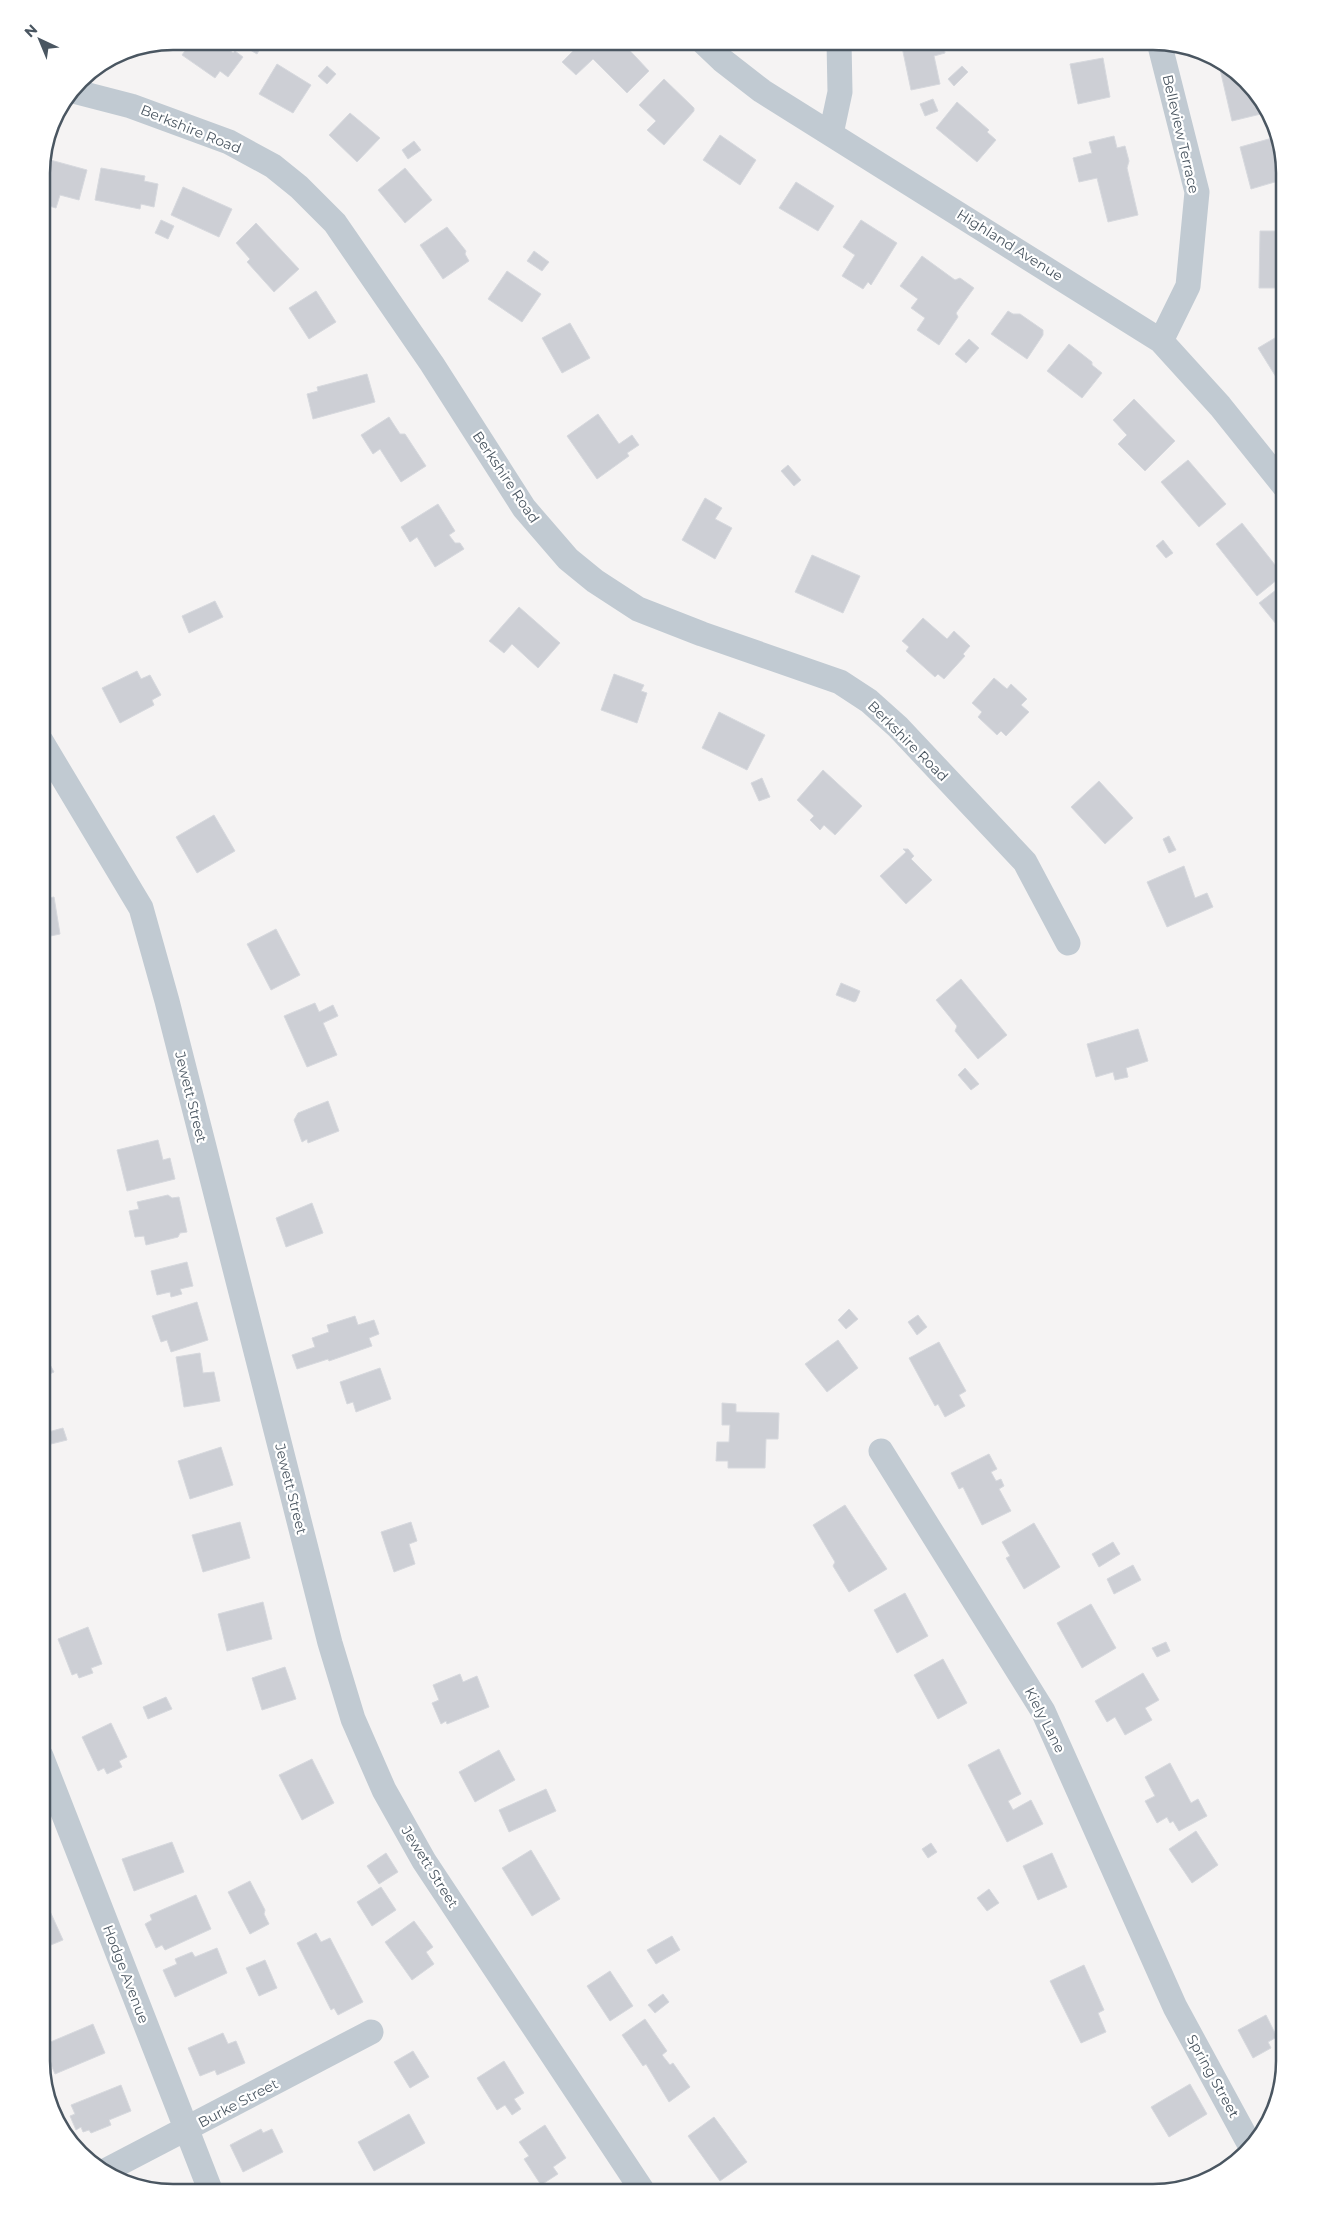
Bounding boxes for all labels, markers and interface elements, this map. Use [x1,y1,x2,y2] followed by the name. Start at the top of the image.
[15,15,65,65] north arrow
[21,20,41,41] text: N
[1159,73,1203,195] street label: Belleview Terrace
[138,101,244,157] street label: Berkshire Road
[954,205,1066,285] street label: Highland Avenue
[469,428,543,526] street label: Berkshire Road
[864,697,952,785] street label: Berkshire Road
[171,1049,211,1145] street label: Jewett Street
[271,1441,311,1537] street label: Jewett Street
[1021,1684,1069,1756] street label: Kiely Lane
[397,1822,462,1911] street label: Jewett Street
[99,1922,153,2026] street label: Hodge Avenue
[1183,2031,1243,2121] street label: Spring Street
[195,2074,281,2132] street label: Burke Street

